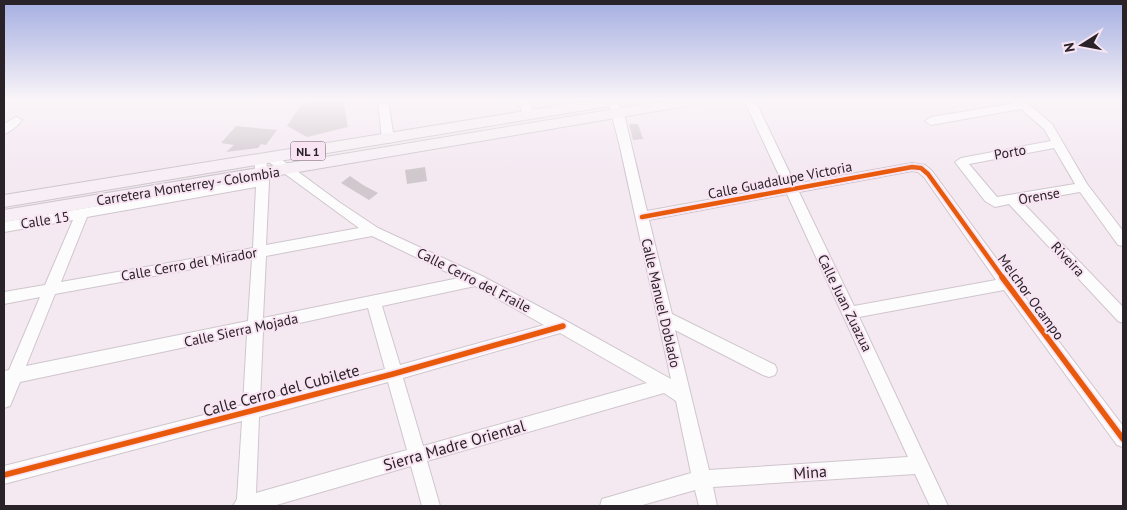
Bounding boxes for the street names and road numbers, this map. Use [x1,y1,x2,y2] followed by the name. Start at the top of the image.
[993,140,1027,164] street label: Porto
[290,142,326,160] road number: NL 1
[706,157,854,203] street label: Calle Guadalupe Victoria
[95,163,281,209] street label: Carretera Monterrey - Colombia
[1017,183,1061,209] street label: Orense
[19,207,71,233] street label: Calle 15
[637,237,685,369] street label: Calle Manuel Doblado
[1047,238,1089,280] street label: Riveira
[120,243,259,285] street label: Calle Cerro del Mirador
[414,244,534,316] street label: Calle Cerro del Fraile
[814,251,876,355] street label: Calle Juan Zuazua
[994,251,1068,343] street label: Melchor Ocampo
[182,309,300,351] street label: Calle Sierra Mojada
[201,359,361,421] street label: Calle Cerro del Cubilete
[381,415,528,475] street label: Sierra Madre Oriental
[793,461,827,483] street label: Mina

